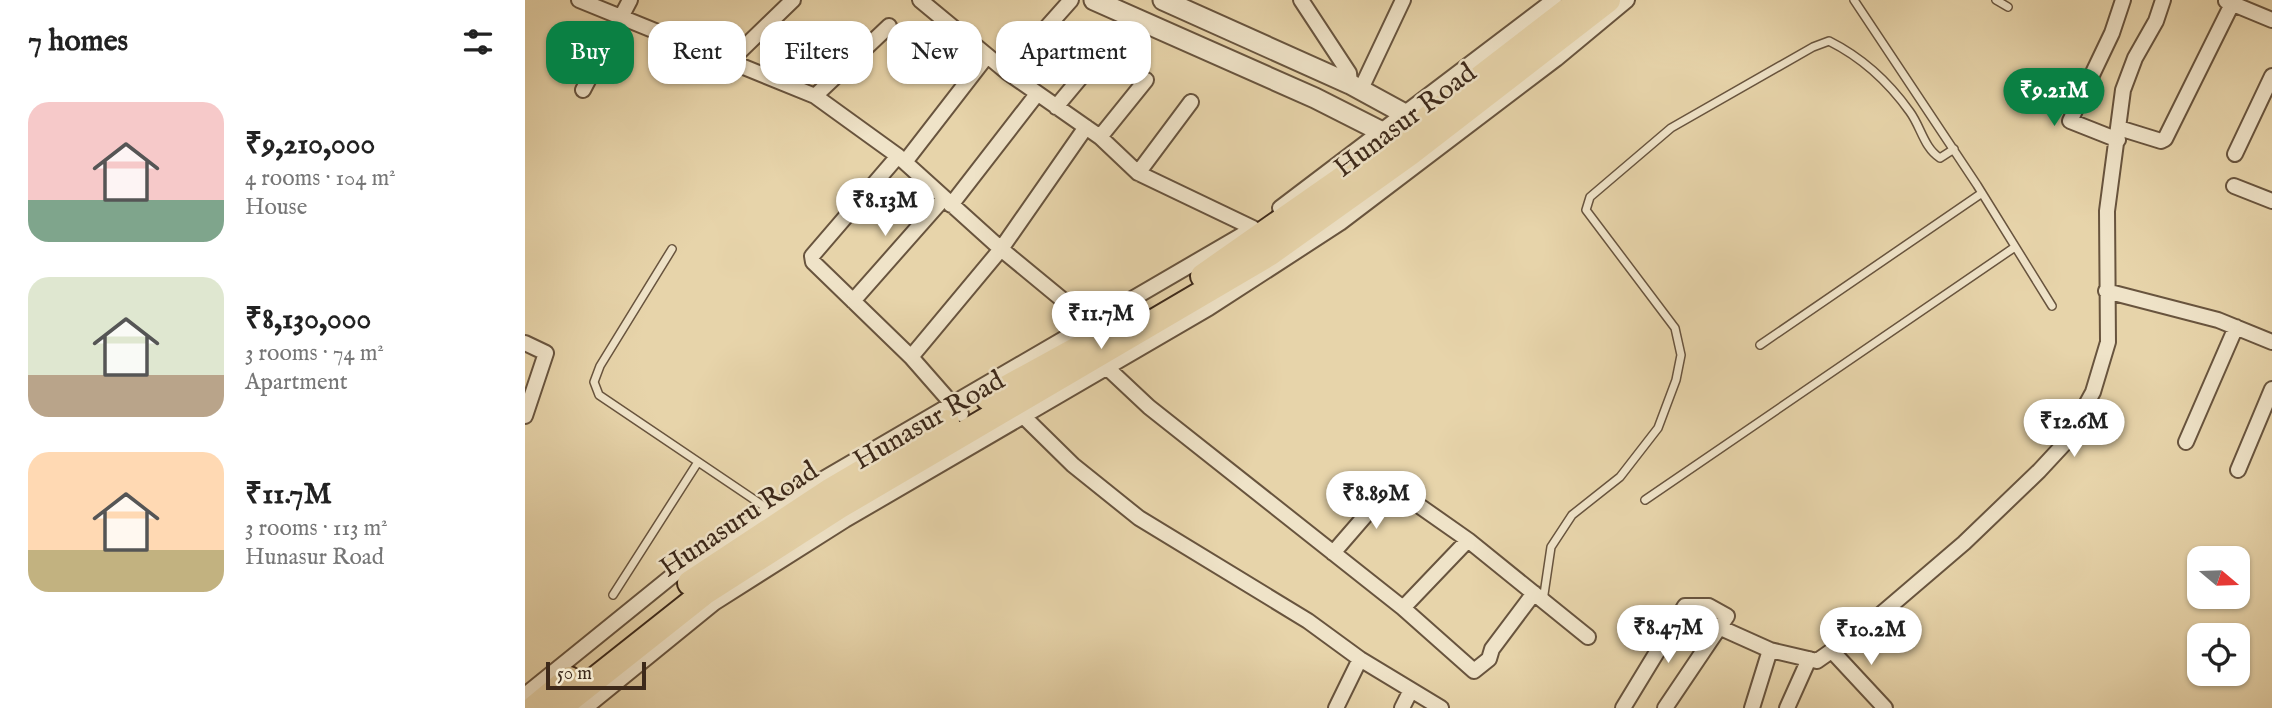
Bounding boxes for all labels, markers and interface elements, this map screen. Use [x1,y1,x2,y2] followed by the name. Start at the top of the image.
[546,21,634,84] chip: Buy
[648,21,746,84] chip: Rent
[760,21,873,84] chip: Filters
[887,21,982,84] chip: New
[996,21,1151,84] chip: Apartment
[28,23,128,61] text: 7 homes
[459,23,497,61] icon: filters
[1327,56,1484,186] street label: Hunasur Road
[1997,68,2111,128] pin: ₹9.21M
[2019,76,2089,105] text: ₹9.21M
[245,126,375,164] text: ₹9,210,000
[84,130,168,214] icon: home
[245,164,396,193] text: 4 rooms · 104 m²
[828,178,942,238] pin: ₹8.13M
[852,186,918,215] text: ₹8.13M
[245,193,307,222] text: House
[1044,292,1158,351] pin: ₹11.7M
[1068,299,1134,328] text: ₹11.7M
[245,301,371,339] text: ₹8,130,000
[84,305,168,389] icon: home
[245,339,384,368] text: 3 rooms · 74 m²
[847,364,1011,479] street label: Hunasur Road
[245,368,348,397] text: Apartment
[2017,400,2131,459] pin: ₹12.6M
[2040,407,2108,436] text: ₹12.6M
[653,454,825,586] street label: Hunasuru Road
[1319,472,1433,531] pin: ₹8.89M
[245,476,332,514] text: ₹11.7M
[1342,479,1410,508] text: ₹8.89M
[84,480,168,564] icon: home
[245,514,388,543] text: 3 rooms · 113 m²
[245,543,384,572] text: Hunasur Road
[2187,546,2251,609] north arrow
[2187,546,2250,686] map controls
[1611,606,1725,665] pin: ₹8.47M
[1814,608,1928,667] pin: ₹10.2M
[1633,613,1703,642] text: ₹8.47M
[1836,615,1906,644] text: ₹10.2M
[2187,623,2250,686] button: locate
[546,659,646,691] scale bar
[557,662,592,686] text: 50 m

